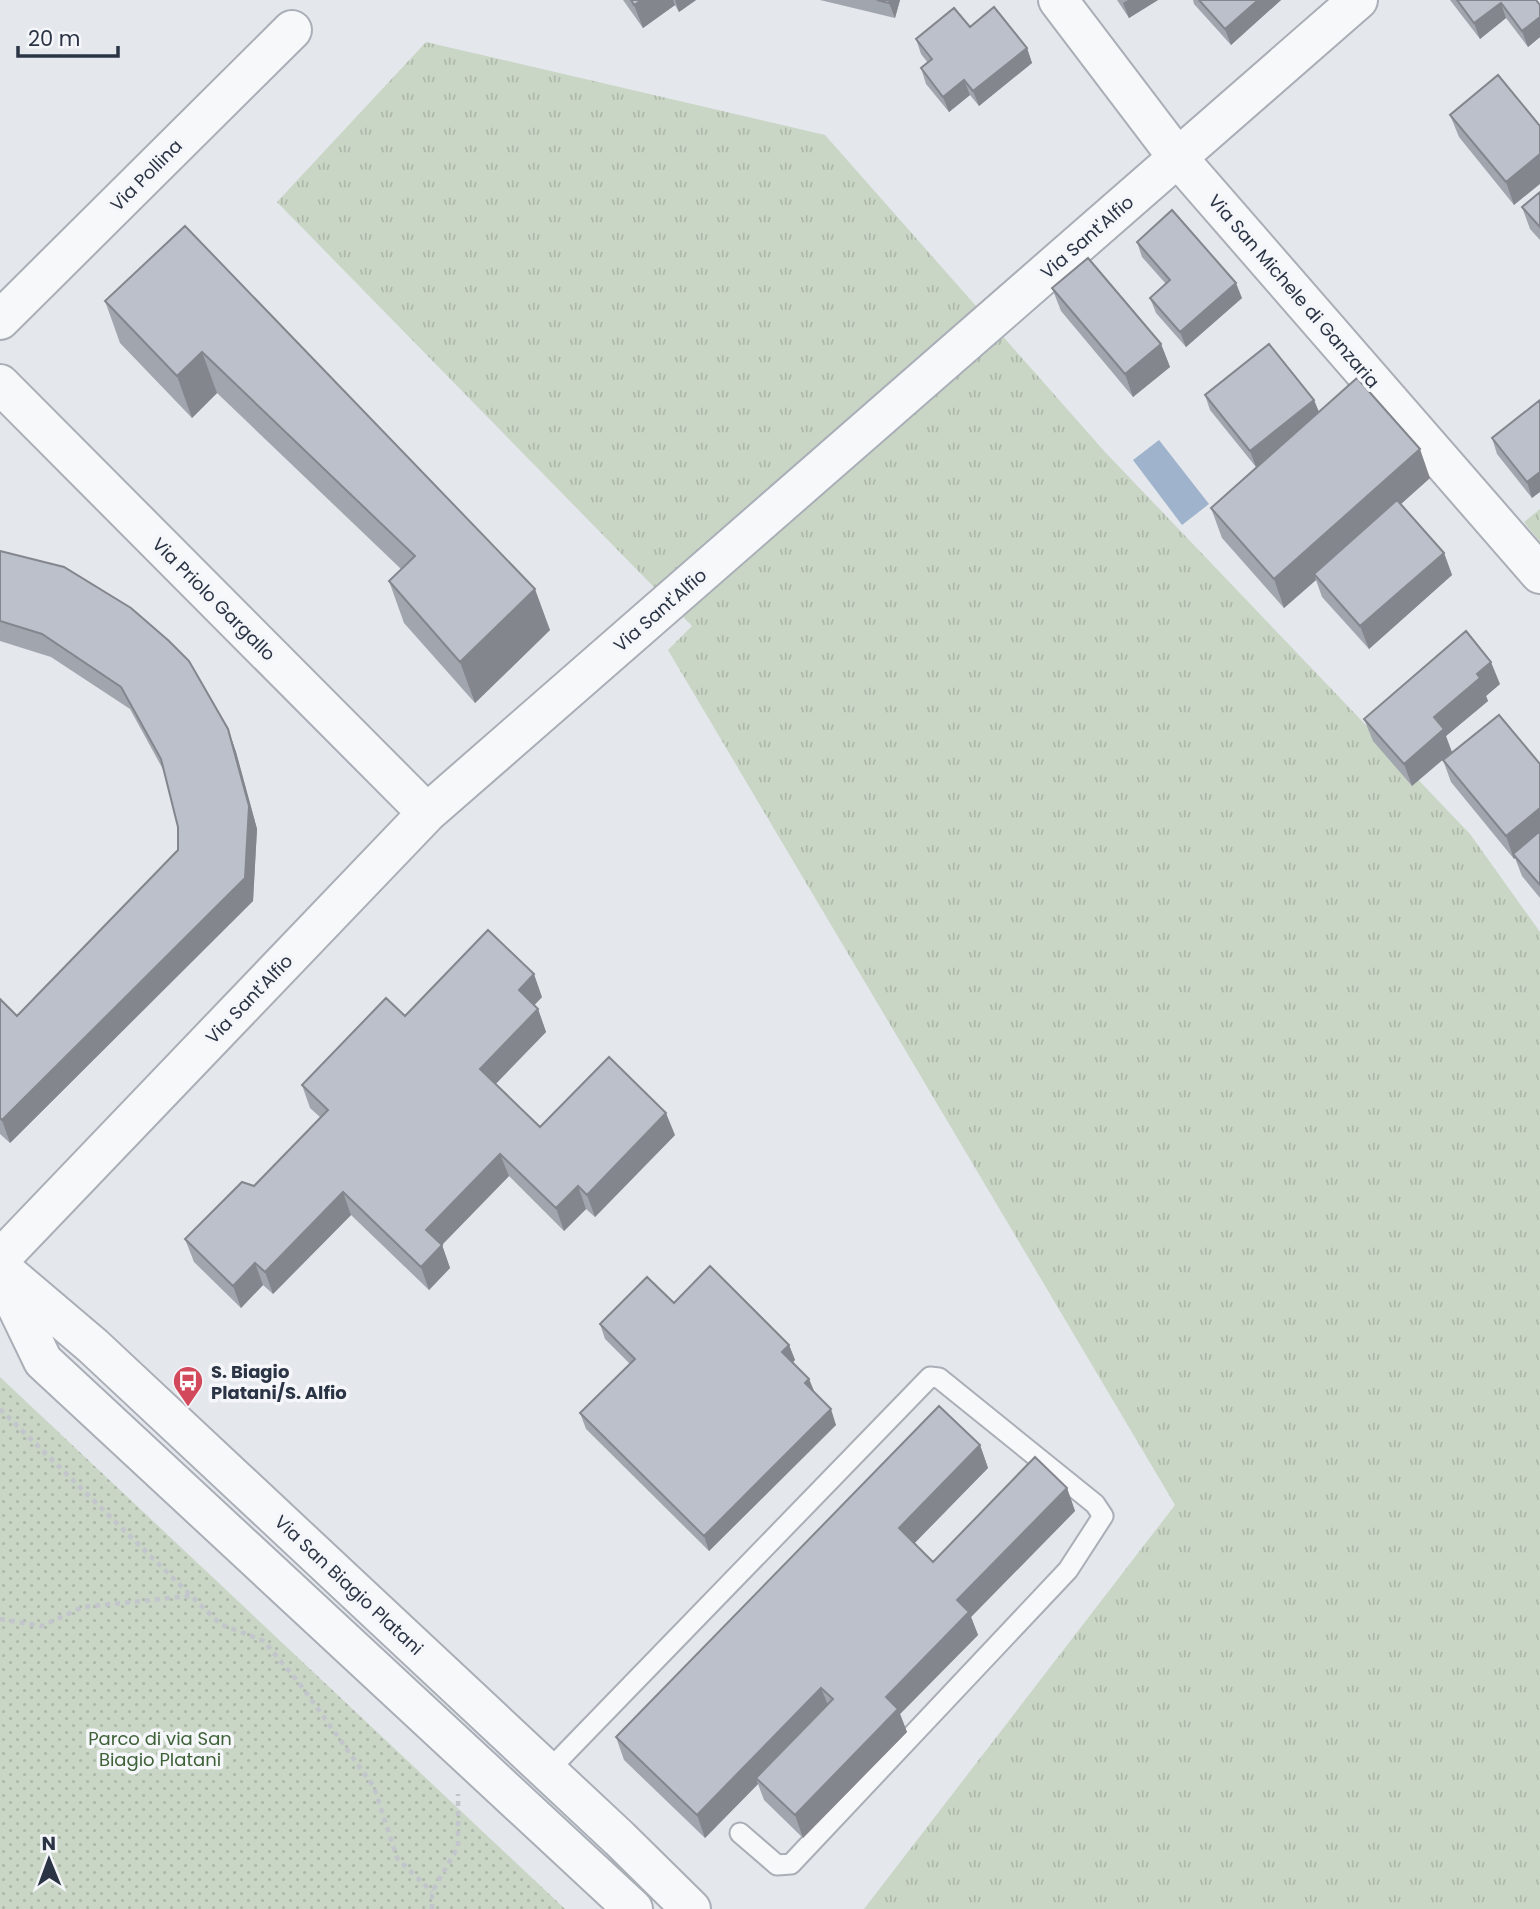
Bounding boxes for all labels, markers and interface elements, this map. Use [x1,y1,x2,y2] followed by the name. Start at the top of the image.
[18,14,117,58] scale bar
[28,24,81,53] text: 20 m
[104,133,188,217] street label: Via Pollina
[1203,189,1385,393] street label: Via San Michele di Ganzaria
[1035,190,1139,284] street label: Via Sant'Alfio
[147,532,281,666] street label: Via Priolo Gargallo
[608,563,712,657] street label: Via Sant'Alfio
[200,949,298,1049] street label: Via Sant'Alfio
[211,1359,347,1405] place label: S. Biagio Platani/S. Alfio
[171,1364,205,1408] bus stop icon: S. Biagio Platani/S. Alfio
[269,1509,429,1661] street label: Via San Biagio Platani
[88,1726,232,1772] park label: Parco di via San Biagio Platani
[14,1825,84,1895] north arrow
[41,1830,56,1857] text: N

